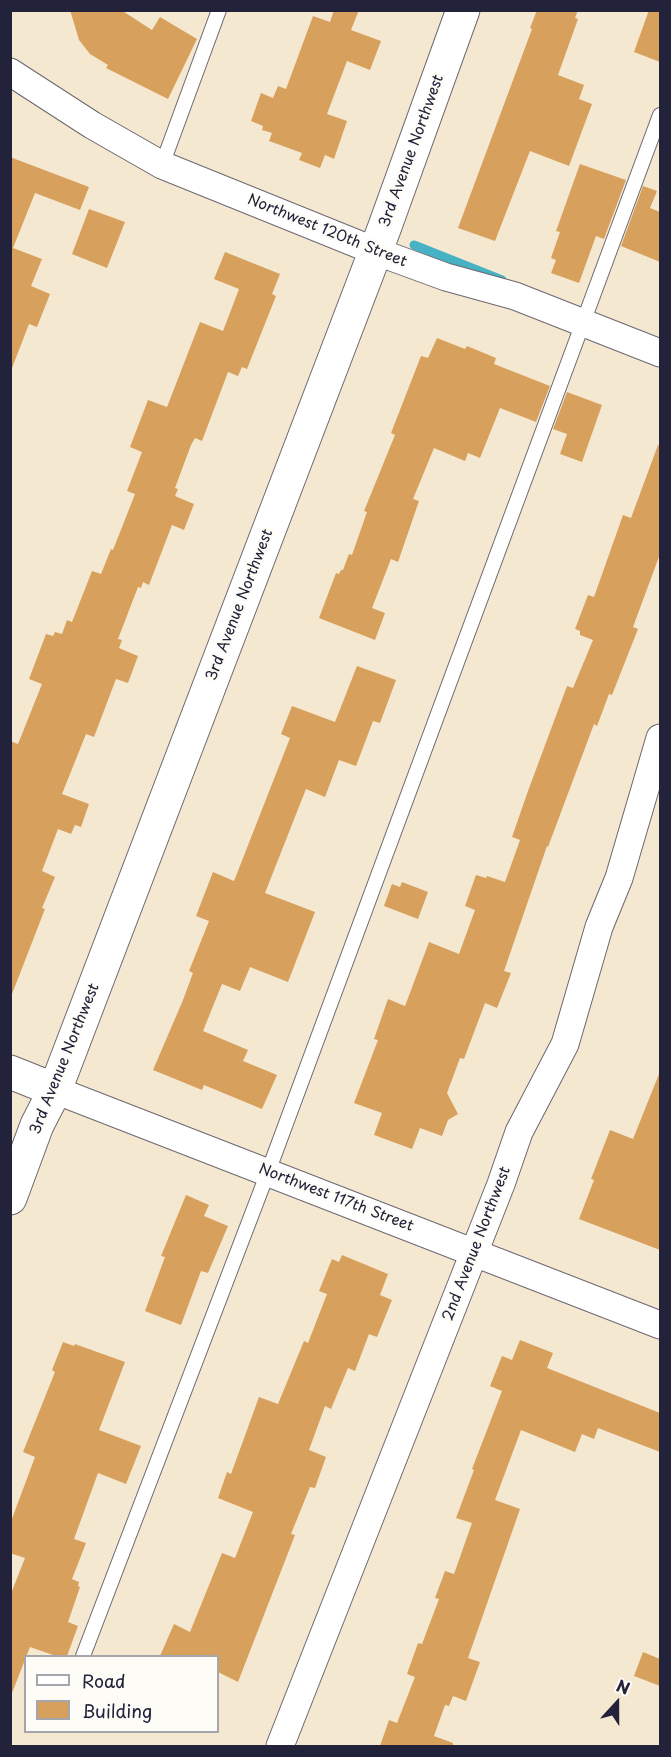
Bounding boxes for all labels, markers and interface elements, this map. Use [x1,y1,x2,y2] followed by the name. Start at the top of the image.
[376,72,448,230] street label: 3rd Avenue Northwest
[245,191,409,271] street label: Northwest 120th Street
[203,527,277,683] street label: 3rd Avenue Northwest
[27,981,103,1137] street label: 3rd Avenue Northwest
[256,1160,416,1236] street label: Northwest 117th Street
[439,1164,515,1324] street label: 2nd Avenue Northwest
[24,1655,219,1733] legend
[82,1667,126,1694] text: Road
[587,1673,647,1733] north arrow
[613,1673,634,1700] text: N
[82,1697,152,1724] text: Building

